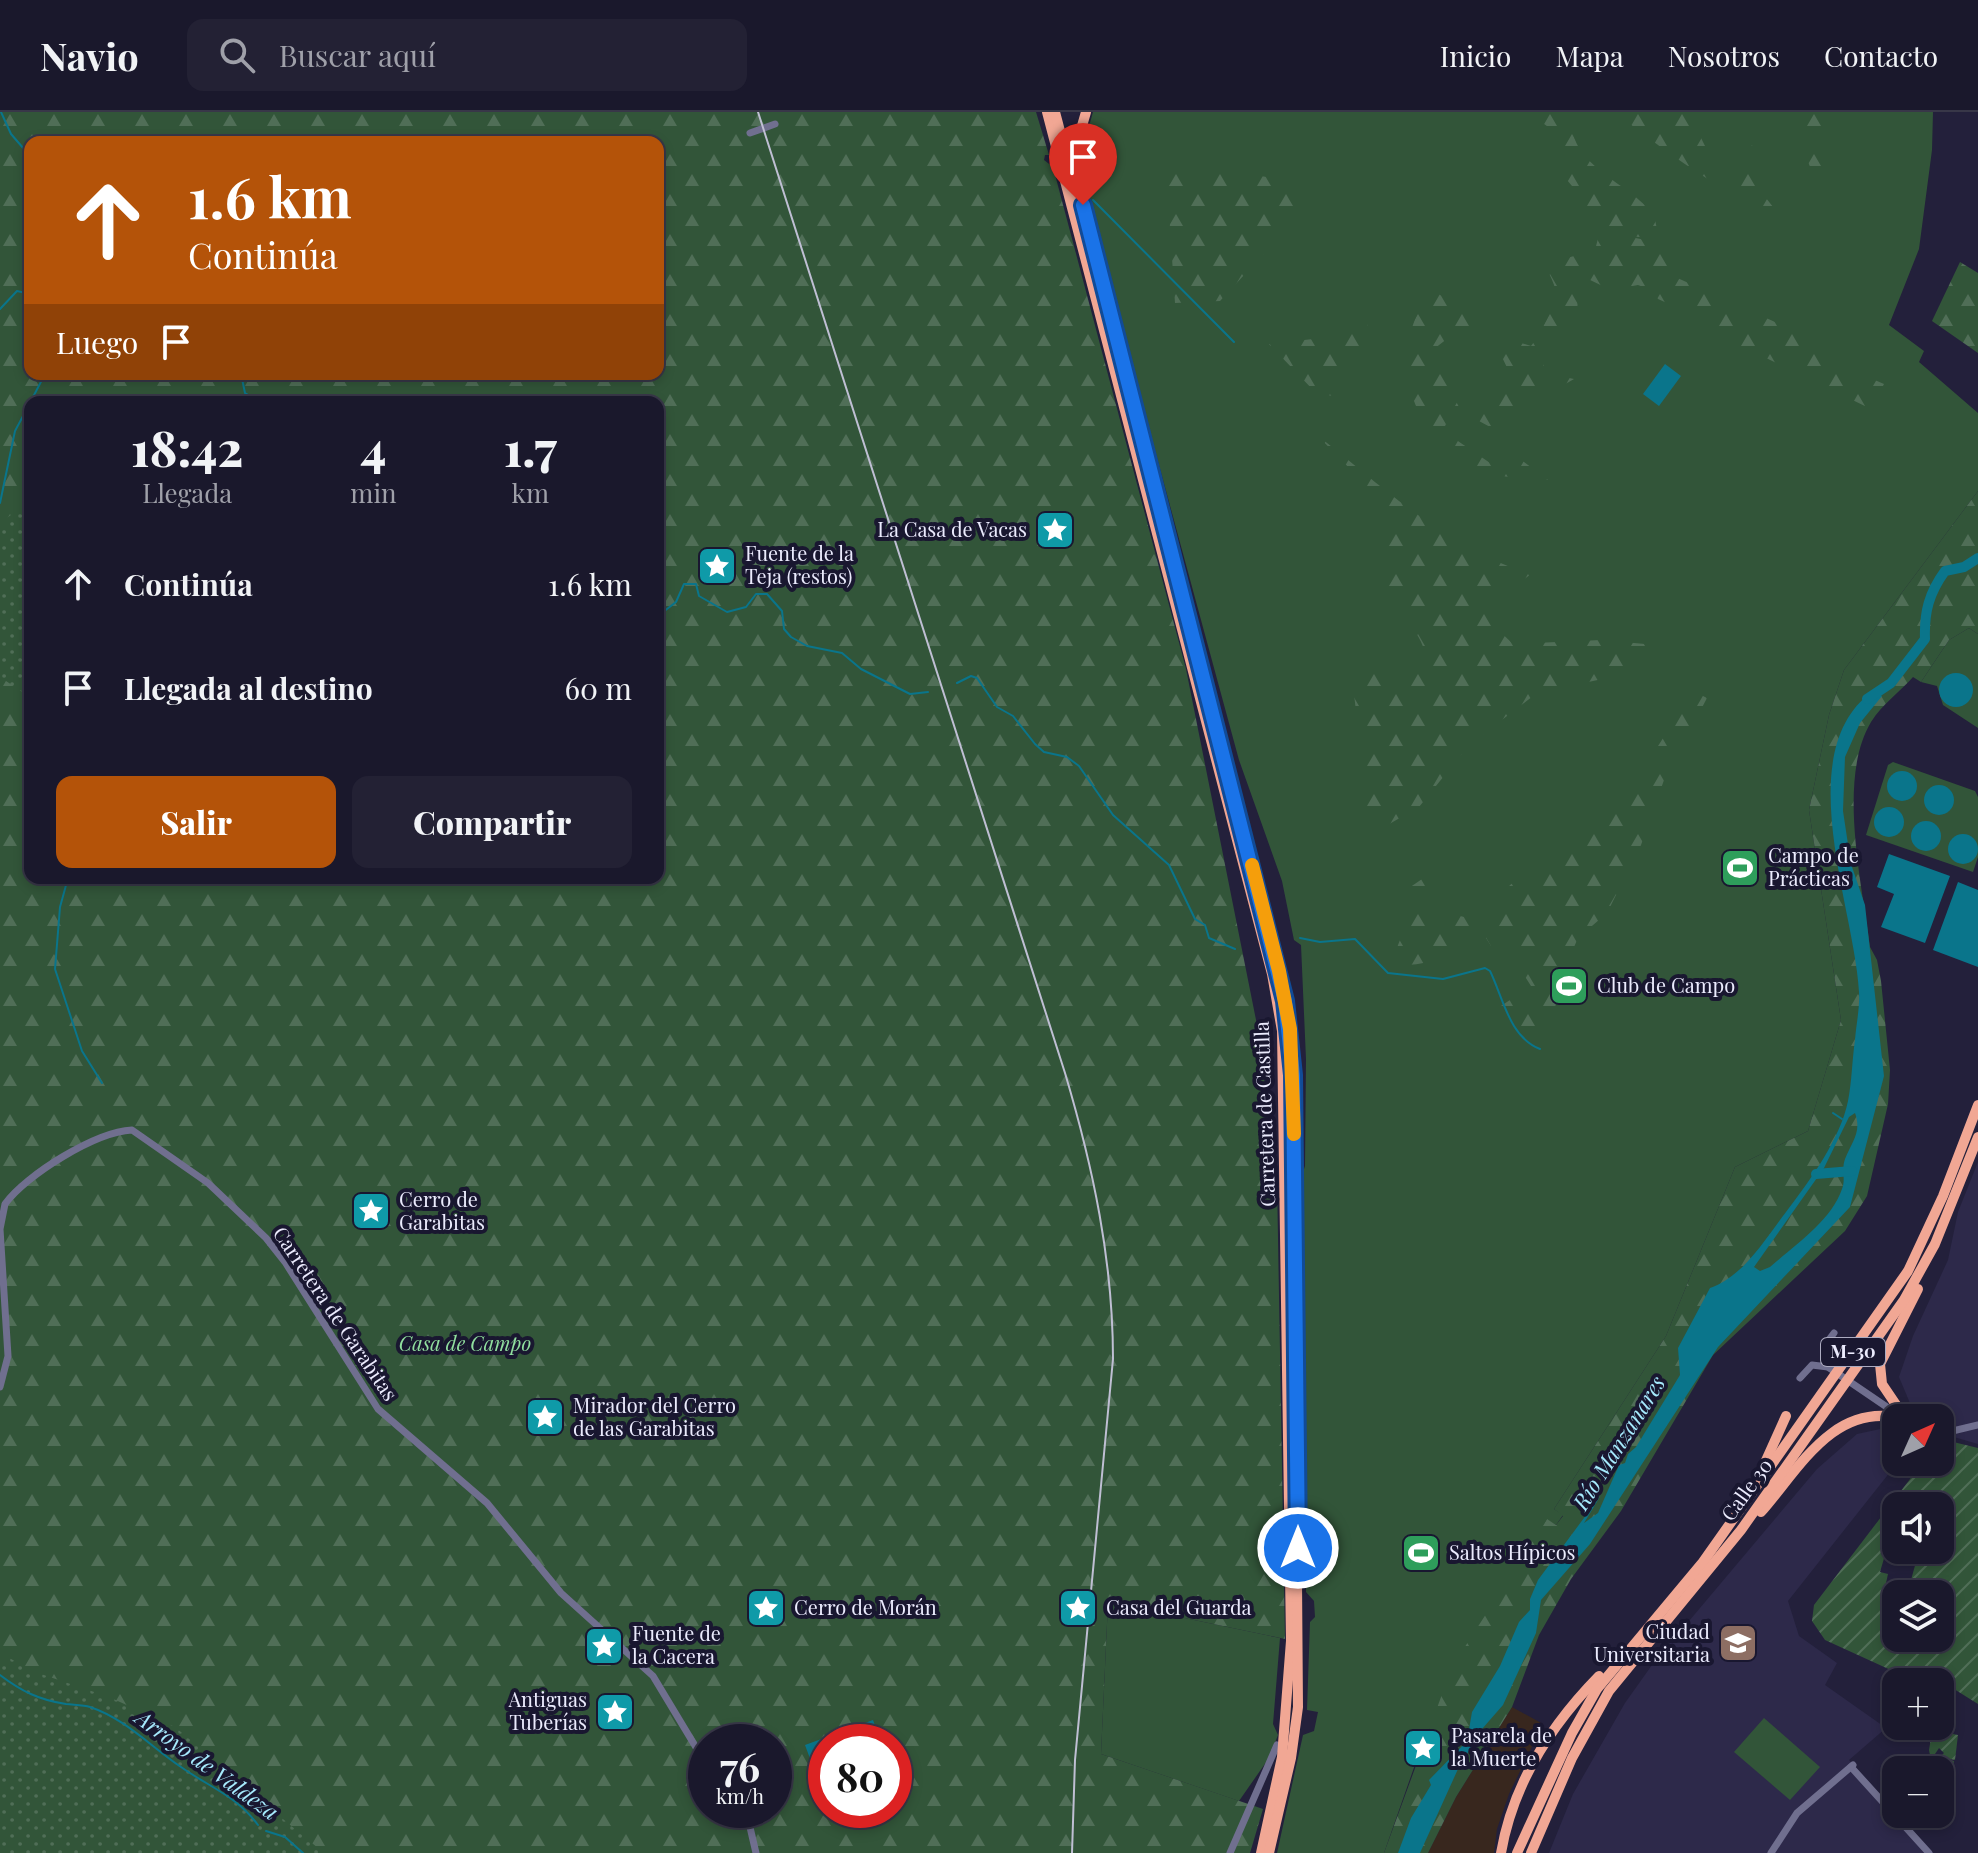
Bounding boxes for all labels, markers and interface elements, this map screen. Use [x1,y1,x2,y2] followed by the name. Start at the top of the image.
[187,19,747,91] search box
[40,30,139,81] text: Navio
[215,33,259,77] icon: search
[279,35,436,75] text: Buscar aquí
[1440,37,1511,74] text: Inicio
[1555,37,1624,74] text: Mapa
[1668,37,1780,74] text: Nosotros
[1824,37,1938,74] text: Contacto
[1049,123,1117,205] pin
[1061,135,1105,179] icon: arrive
[188,158,352,233] text: 1.6 km
[56,168,160,272] icon: ahead
[188,230,338,278] text: Continúa
[154,320,198,364] icon: arrive
[56,322,138,362] text: Luego
[131,415,243,479] text: 18:42
[361,415,386,479] text: 4
[504,415,557,479] text: 1.7
[142,475,232,510] text: Llegada
[350,475,397,510] text: min
[512,475,549,510] text: km
[1034,509,1076,551] place icon: La Casa de Vacas
[877,515,1027,542] place label: La Casa de Vacas
[745,539,854,589] place label: Fuente de la Teja (restos)
[696,545,738,587] place icon: Fuente de la Teja (restos)
[56,562,100,606] icon: ahead
[124,564,253,604] text: Continúa
[548,564,632,604] text: 1.6 km
[56,666,100,710] icon: arrive
[124,668,373,708] text: Llegada al destino
[564,668,632,708] text: 60 m
[56,776,336,868] button: Salir
[352,776,632,868] button: Compartir
[1768,841,1859,891] place label: Campo de Prácticas
[1719,847,1761,889] sports icon: Campo de Prácticas
[1548,965,1590,1007] sports icon: Club de Campo
[1597,971,1735,998] place label: Club de Campo
[1247,1021,1280,1207] street label: Carretera de Castilla
[399,1185,485,1235] place label: Cerro de Garabitas
[350,1190,392,1232] place icon: Cerro de Garabitas
[268,1221,405,1406] street label: Carretera de Garabitas
[399,1329,531,1356] park label: Casa de Campo
[1821,1338,1885,1366] road number: M-30
[1564,1369,1672,1516] water label: Río Manzanares
[573,1391,736,1441] place label: Mirador del Cerro de las Garabitas
[524,1396,566,1438] place icon: Mirador del Cerro de las Garabitas
[1882,1404,1954,1476] north arrow
[1882,1404,1954,1828] map controls
[1714,1452,1778,1526] street label: Calle 30
[1882,1492,1954,1564] button: sound
[1256,1506,1340,1590] position arrow
[1400,1532,1442,1574] sports icon: Saltos Hípicos
[1449,1538,1576,1565] place label: Saltos Hípicos
[1882,1580,1954,1652] button: layers
[745,1587,787,1629] place icon: Cerro de Morán
[1057,1587,1099,1629] place icon: Casa del Guarda
[794,1593,937,1620] place label: Cerro de Morán
[1106,1593,1252,1620] place label: Casa del Guarda
[1594,1617,1710,1667] place label: Ciudad Universitaria
[632,1619,721,1669] place label: Fuente de la Cacera
[1717,1622,1759,1664] school or university icon: Ciudad Universitaria
[583,1625,625,1667] place icon: Fuente de la Cacera
[1882,1668,1954,1740] button: +
[507,1685,587,1735] place label: Antiguas Tuberías
[594,1691,636,1733] place icon: Antiguas Tuberías
[128,1701,285,1826] water label: Arroyo de Valdeza
[1451,1721,1552,1771] place label: Pasarela de la Muerte
[808,1724,912,1828] speed limit sign: 80
[1402,1727,1444,1769] place icon: Pasarela de la Muerte
[720,1739,760,1792] text: 76
[1882,1756,1954,1828] button: −
[716,1782,764,1809] text: km/h

